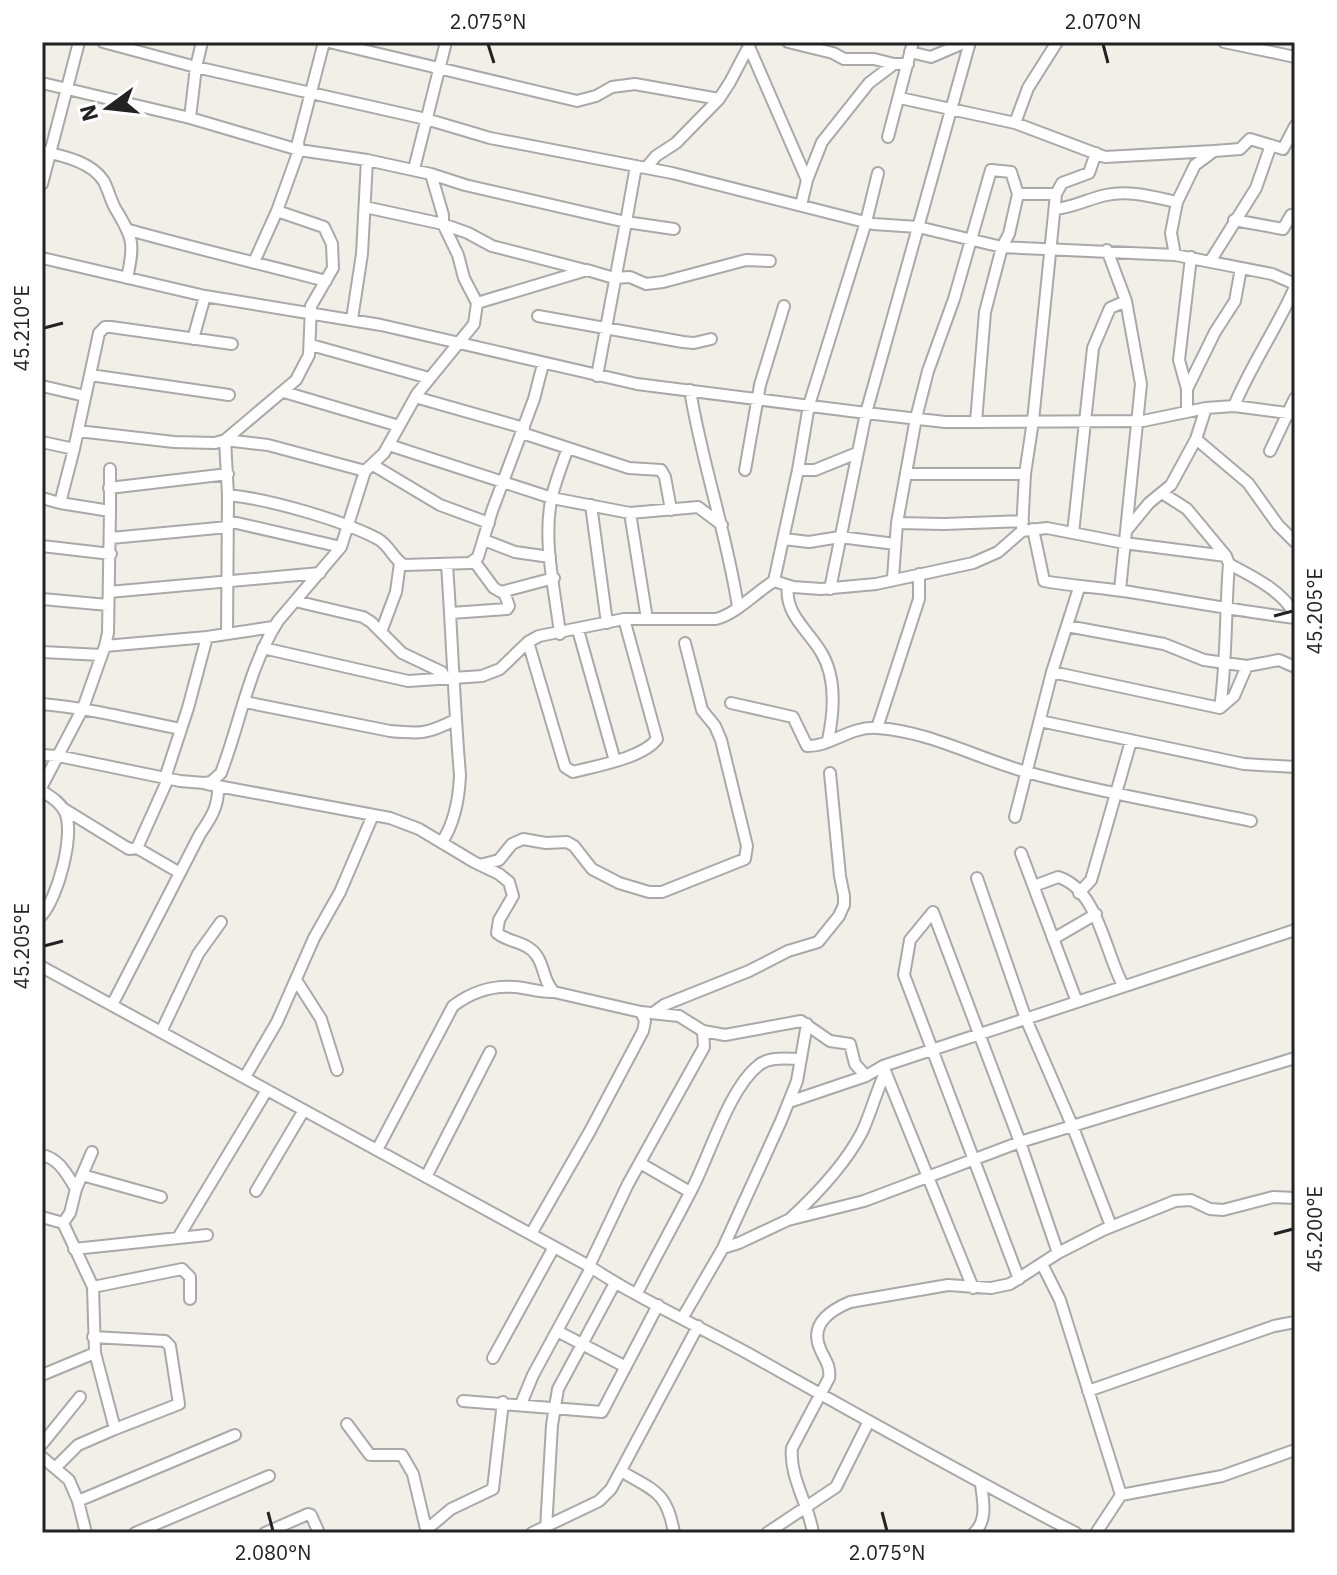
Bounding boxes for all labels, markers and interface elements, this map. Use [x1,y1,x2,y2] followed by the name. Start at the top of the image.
[450,8,526,35] text: 2.075°N
[1065,8,1141,35] text: 2.070°N
[68,68,148,148] north arrow
[72,102,104,125] text: N
[8,285,35,371] text: 45.210°E
[1301,568,1328,654] text: 45.205°E
[8,903,35,989] text: 45.205°E
[1301,1186,1328,1272] text: 45.200°E
[235,1539,311,1566] text: 2.080°N
[849,1539,925,1566] text: 2.075°N

